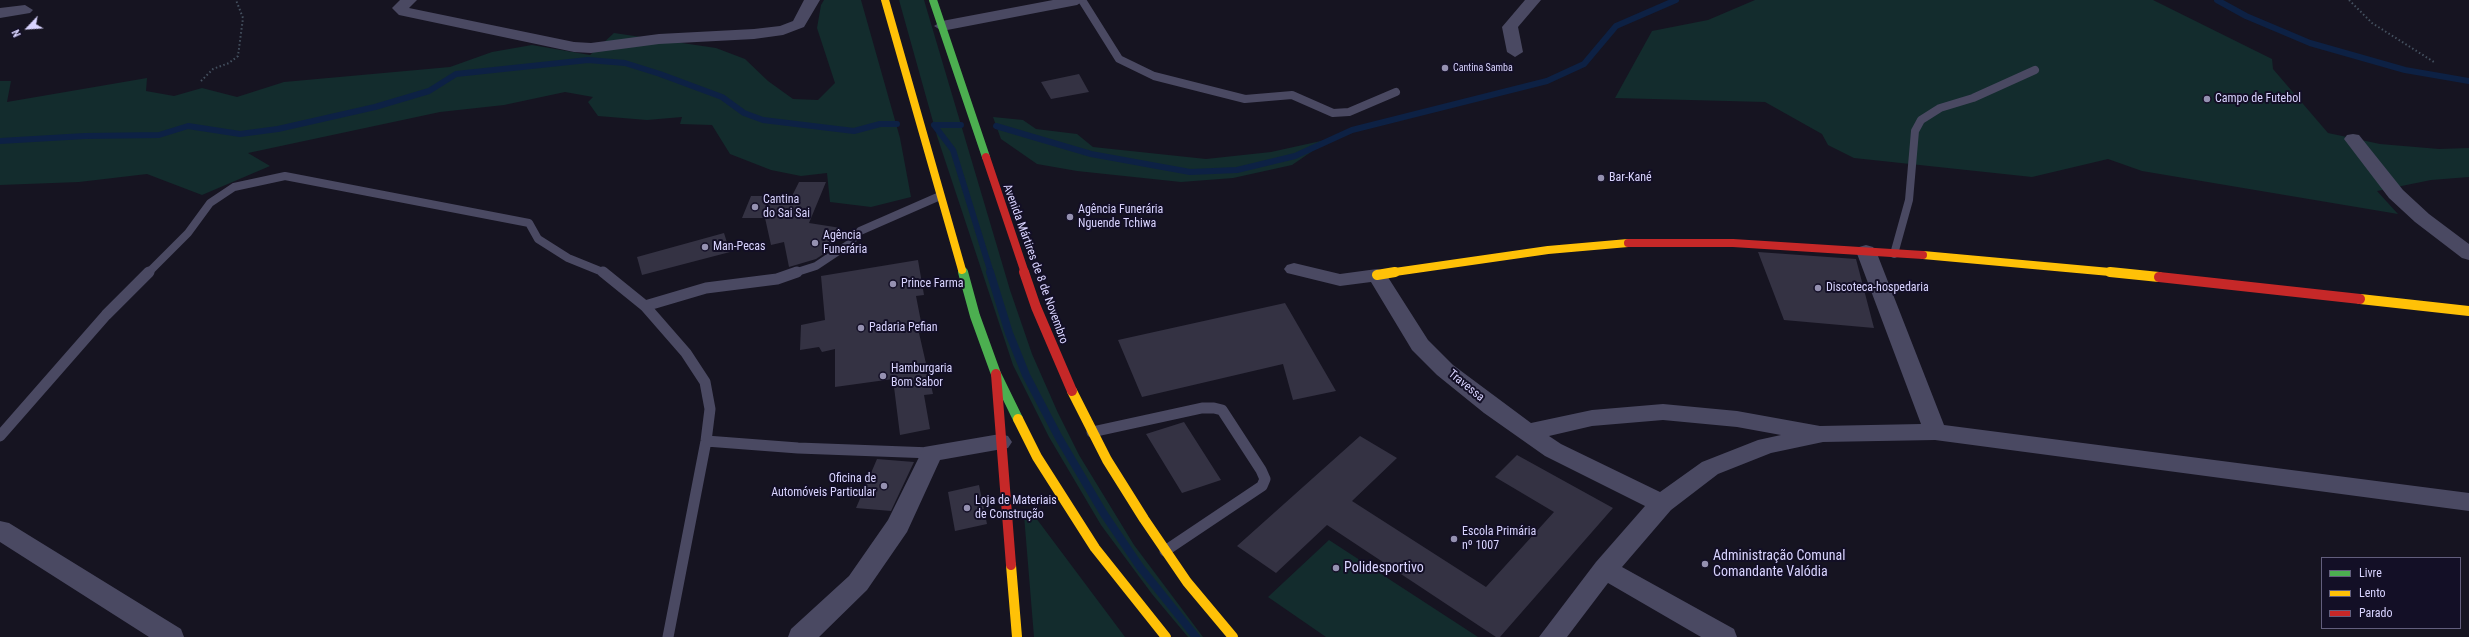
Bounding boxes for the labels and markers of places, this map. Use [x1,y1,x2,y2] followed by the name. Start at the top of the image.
[1453,62,1513,74] place label: Cantina Samba
[1440,63,1450,73] marker: Cantina Samba
[2215,92,2301,106] place label: Campo de Futebol
[2202,94,2212,104] marker: Campo de Futebol
[1609,171,1652,185] place label: Bar-Kané
[1596,173,1606,183] marker: Bar-Kané
[763,193,810,221] place label: Cantina do Sai Sai
[750,202,760,212] marker: Cantina do Sai Sai
[1078,203,1163,231] place label: Agência Funerária Nguende Tchiwa
[1065,212,1075,222] marker: Agência Funerária Nguende Tchiwa
[823,229,867,257] place label: Agência Funerária
[810,238,820,248] marker: Agência Funerária
[713,240,766,254] place label: Man-Pecas
[700,242,710,252] marker: Man-Pecas
[901,277,964,291] place label: Prince Farma
[888,279,898,289] marker: Prince Farma
[1826,281,1929,295] place label: Discoteca-hospedaria
[1813,283,1823,293] marker: Discoteca-hospedaria
[869,321,938,335] place label: Padaria Pefian
[856,323,866,333] marker: Padaria Pefian
[891,362,952,390] place label: Hamburgaria Bom Sabor
[878,371,888,381] marker: Hamburgaria Bom Sabor
[771,472,876,500] place label: Oficina de Automóveis Particular
[879,481,889,491] marker: Oficina de Automóveis Particular
[975,494,1057,522] place label: Loja de Materiais de Construção
[962,503,972,513] marker: Loja de Materiais de Construção
[1462,525,1536,553] place label: Escola Primária nº 1007
[1449,534,1459,544] marker: Escola Primária nº 1007
[1713,548,1845,580] place label: Administração Comunal Comandante Valódia
[1700,559,1710,569] marker: Administração Comunal Comandante Valódia
[1344,560,1424,576] place label: Polidesportivo
[1331,563,1341,573] marker: Polidesportivo

